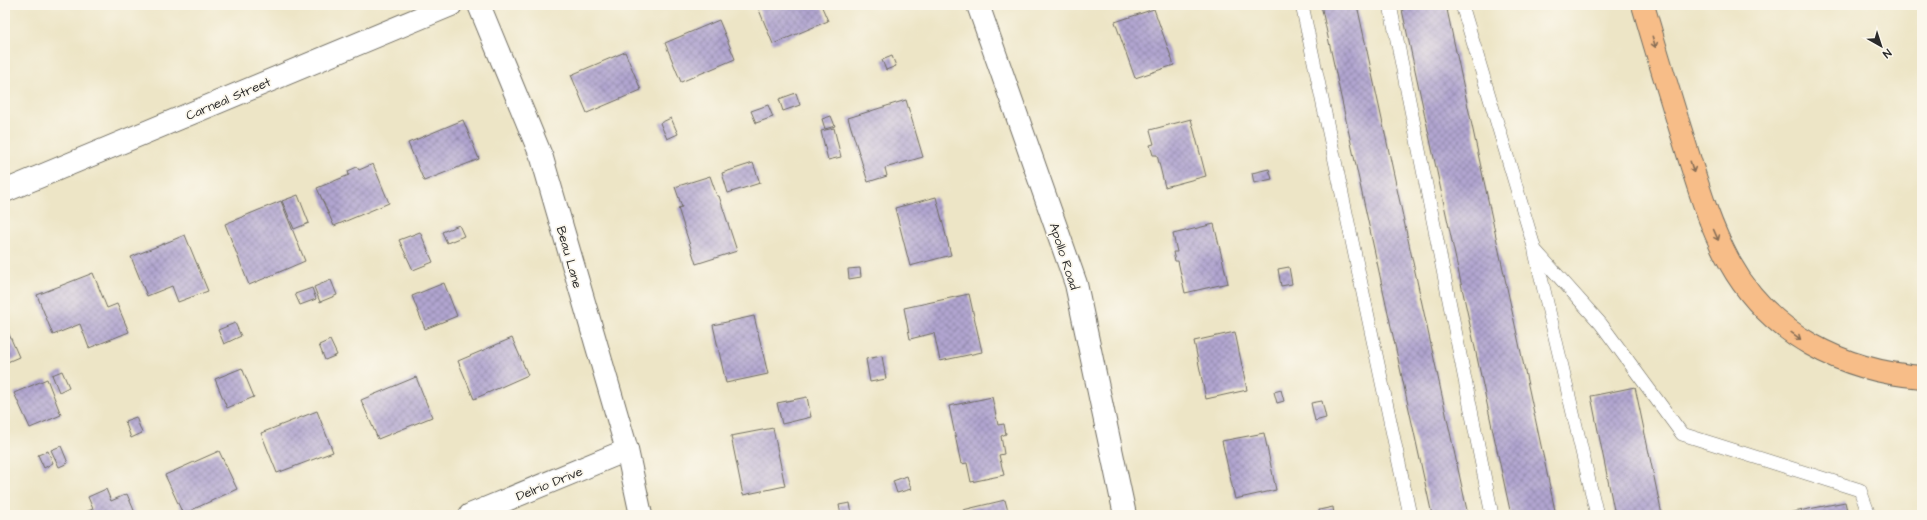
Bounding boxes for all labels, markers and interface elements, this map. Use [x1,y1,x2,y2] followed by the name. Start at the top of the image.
[1861,26,1901,66] north arrow
[1651,36,1658,49] one-way arrow
[1880,45,1894,61] text: N
[183,73,274,125] street label: Carneal Street
[1689,160,1696,173] one-way arrow
[1045,221,1083,292] street label: Apollo Road
[552,224,586,290] street label: Beau Lane
[1713,229,1720,241] one-way arrow
[1790,332,1801,340] one-way arrow
[513,462,585,505] street label: Delrio Drive

